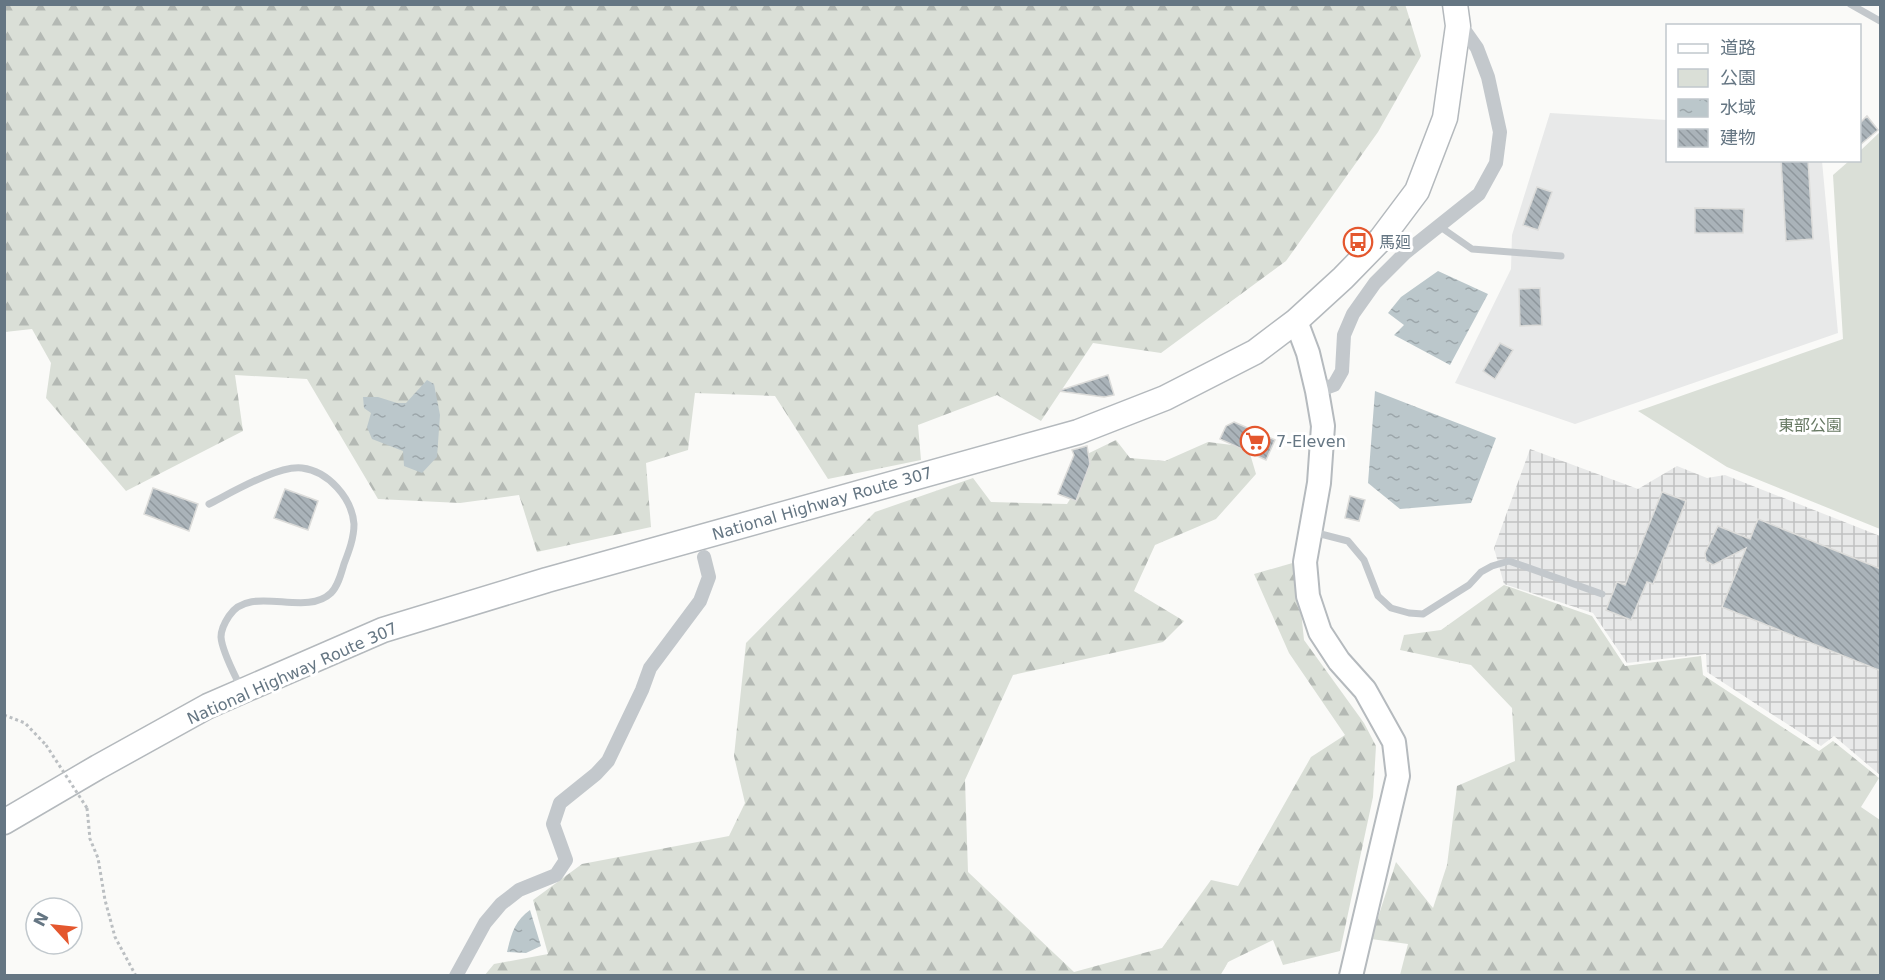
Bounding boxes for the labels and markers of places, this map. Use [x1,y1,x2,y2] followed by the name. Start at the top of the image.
[1342,226,1374,258] bus stop icon: 馬廻
[1379,233,1411,252] place label: 馬廻
[1239,425,1271,457] supermarket icon: 7-Eleven
[1276,432,1346,451] place label: 7-Eleven

